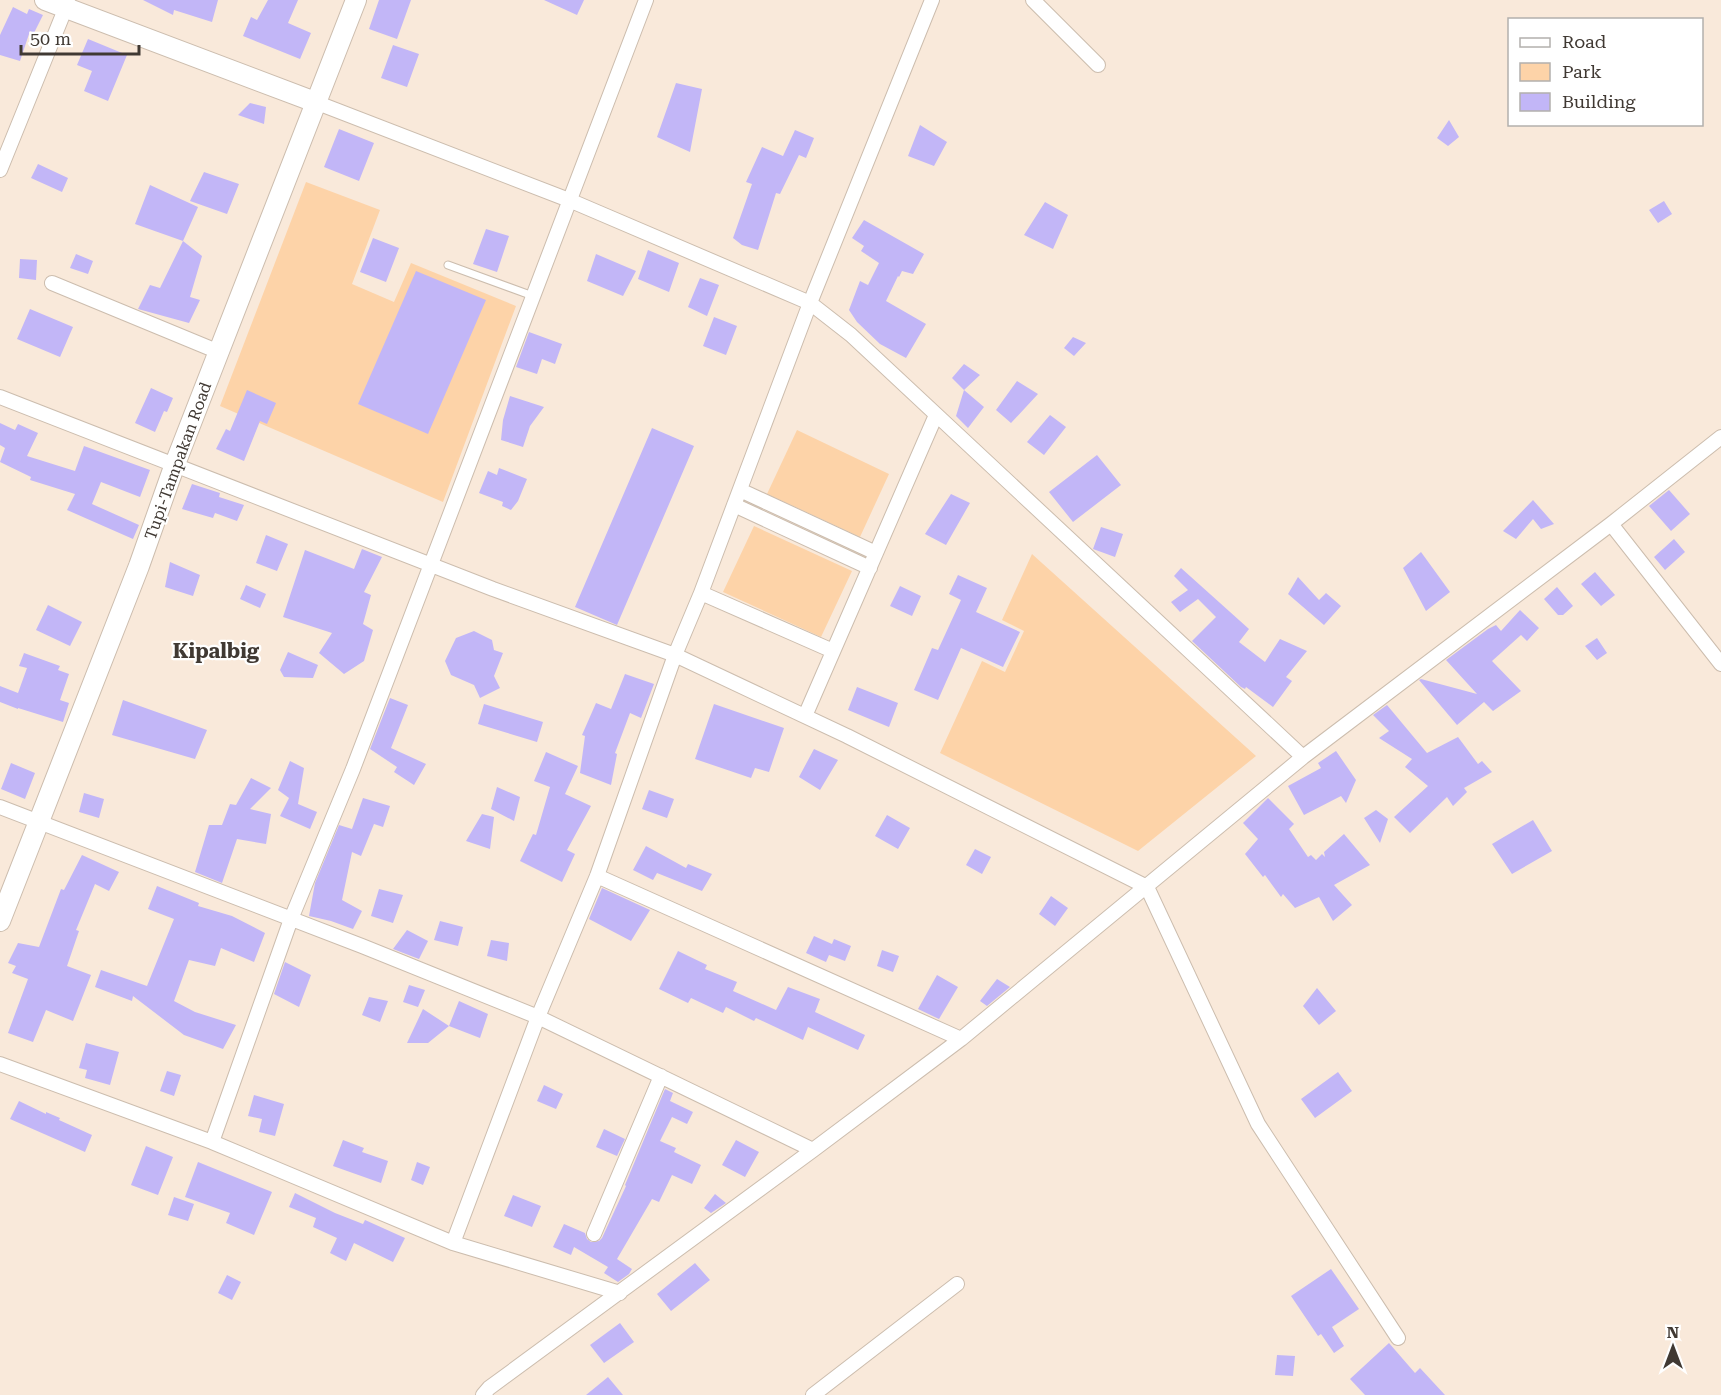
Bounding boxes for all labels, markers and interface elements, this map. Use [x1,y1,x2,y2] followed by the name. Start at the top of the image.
[21,18,140,56] scale bar
[1508,18,1703,126] legend
[30,28,71,49] text: 50 m
[1562,31,1607,52] text: Road
[1562,61,1602,82] text: Park
[1562,91,1636,112] text: Building
[141,380,215,542] street label: Tupi-Tampakan Road
[173,639,260,663] district label: Kipalbig
[1643,1317,1703,1377] north arrow
[1667,1323,1679,1342] text: N

